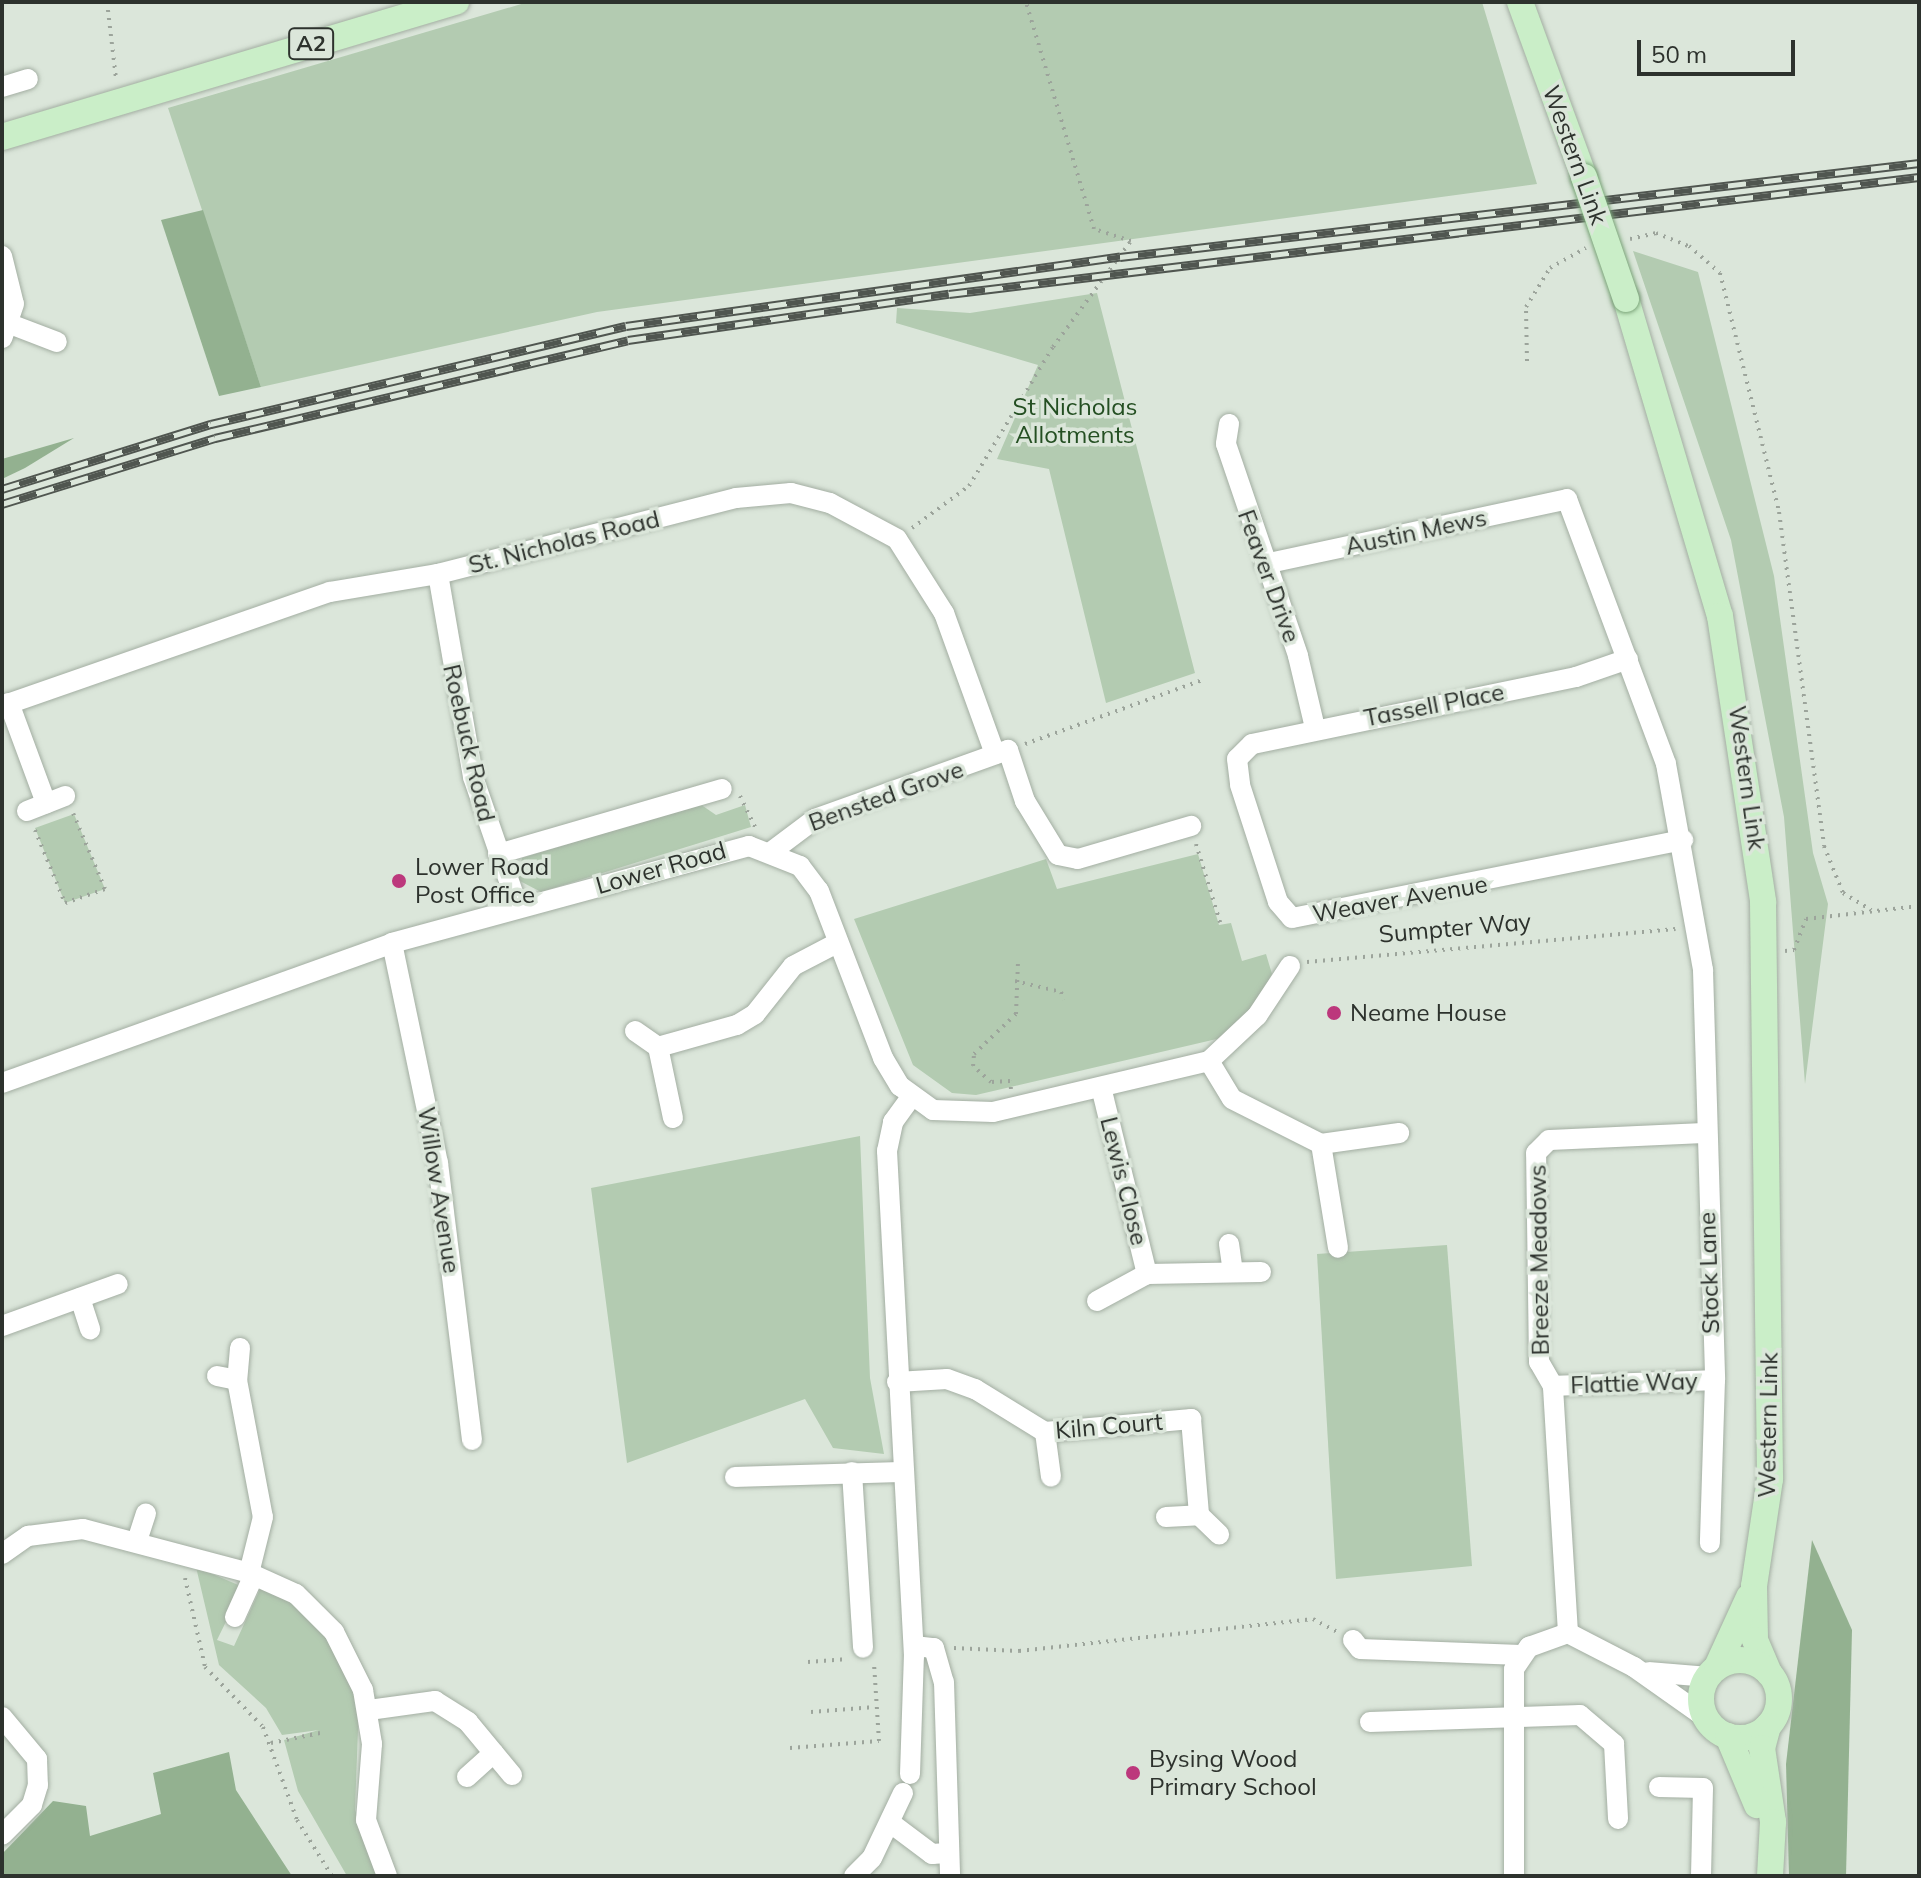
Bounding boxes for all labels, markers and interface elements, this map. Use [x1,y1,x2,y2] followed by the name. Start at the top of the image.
[1641,24,1799,74] scale bar
[287,26,335,62] road number: A2
[1651,39,1707,69] text: 50 m
[1537,82,1613,228] street label: Western Link
[1013,393,1137,449] park label: St Nicholas Allotments
[1343,503,1489,561] street label: Austin Mews
[466,504,662,580] street label: St. Nicholas Road
[1232,506,1306,646] street label: Feaver Drive
[437,661,501,825] street label: Roebuck Road
[1362,677,1506,733] street label: Tassell Place
[1723,704,1771,852] street label: Western Link
[805,755,967,837] street label: Bensted Grove
[593,836,729,900] street label: Lower Road
[415,853,549,909] place label: Lower Road Post Office
[1310,869,1490,929] street label: Weaver Avenue
[390,872,408,890] marker: Lower Road Post Office
[1378,907,1532,949] street label: Sumpter Way
[1350,999,1507,1027] place label: Neame House
[1325,1004,1343,1022] marker: Neame House
[412,1105,466,1275] street label: Willow Avenue
[1094,1114,1154,1248] street label: Lewis Close
[1523,1164,1555,1356] street label: Breeze Meadows
[1692,1212,1726,1334] street label: Stock Lane
[1752,1352,1784,1498] street label: Western Link
[1570,1366,1698,1400] street label: Flattie Way
[1054,1407,1164,1445] street label: Kiln Court
[1149,1745,1317,1801] place label: Bysing Wood Primary School
[1124,1764,1142,1782] marker: Bysing Wood Primary School

